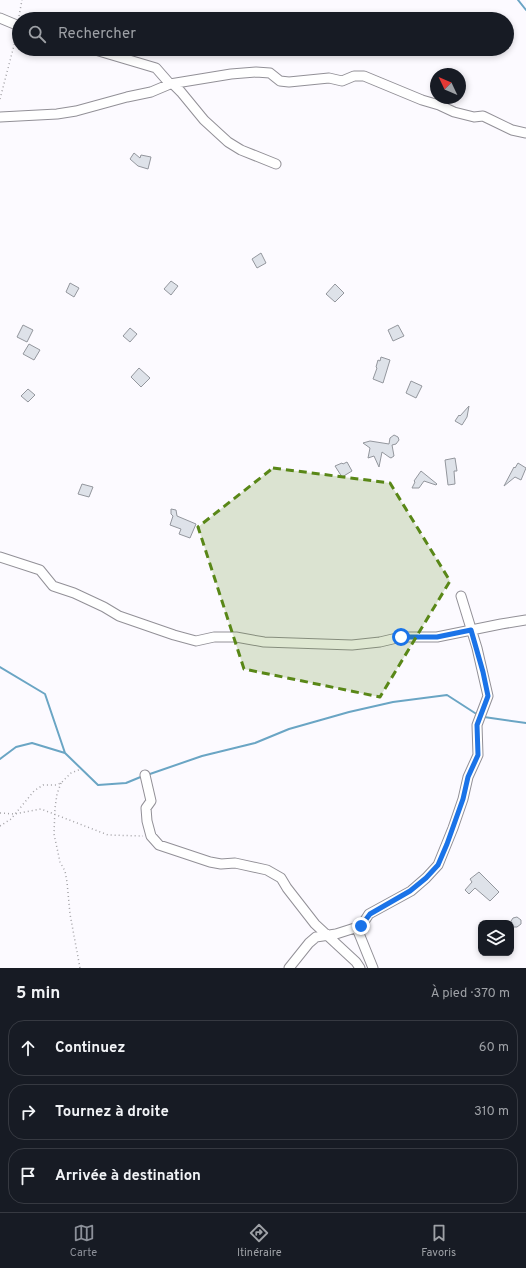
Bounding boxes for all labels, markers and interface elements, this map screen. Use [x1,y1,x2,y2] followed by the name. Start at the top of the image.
[12,12,514,56] search box
[26,23,48,45] icon: search
[58,25,136,44] text: Rechercher
[430,68,466,104] north arrow
[392,628,410,646] route start
[352,917,370,935] route end
[478,920,514,956] map controls
[478,920,514,956] button: layers
[16,983,60,1005] text: 5 min
[431,986,510,1002] text: À pied · 370 m
[17,1037,39,1059] icon: ahead
[55,1039,125,1058] text: Continuez
[479,1040,509,1056] text: 60 m
[17,1101,39,1123] icon: right
[55,1103,169,1122] text: Tournez à droite
[474,1104,509,1120] text: 310 m
[17,1165,39,1187] icon: arrive
[55,1167,201,1186] text: Arrivée à destination
[70,1222,97,1260] tab: Carte
[237,1222,282,1260] tab: Itinéraire
[421,1222,456,1260] tab: Favoris

